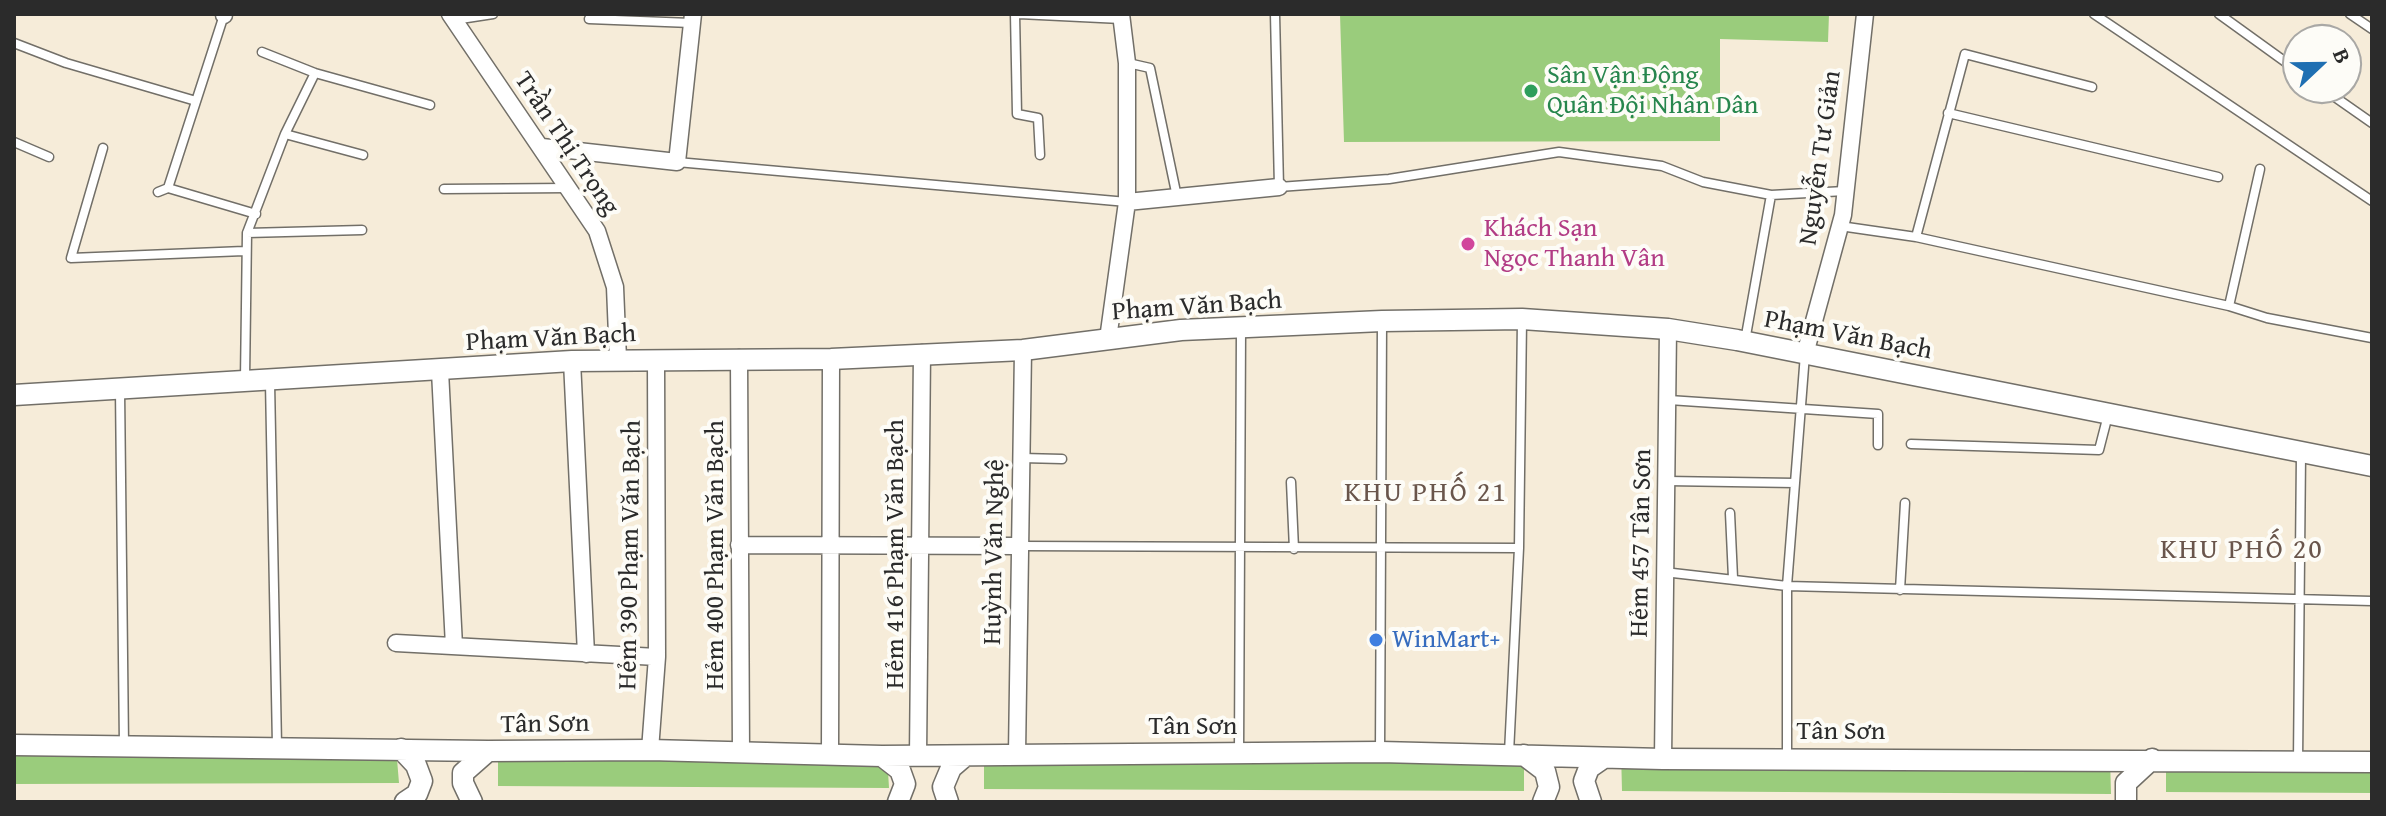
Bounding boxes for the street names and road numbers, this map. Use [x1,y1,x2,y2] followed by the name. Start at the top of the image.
[507,66,625,222] street label: Trần Thị Trọng
[1793,69,1849,247] street label: Nguyễn Tư Giản
[1111,286,1283,328] street label: Phạm Văn Bạch
[1761,304,1935,368] street label: Phạm Văn Bạch
[465,319,637,359] street label: Phạm Văn Bạch
[880,419,912,689] street label: Hẻm 416 Phạm Văn Bạch
[613,420,649,690] street label: Hẻm 390 Phạm Văn Bạch
[700,420,732,690] street label: Hẻm 400 Phạm Văn Bạch
[1625,448,1659,638] street label: Hẻm 457 Tân Sơn
[978,459,1012,645] street label: Huỳnh Văn Nghệ
[500,709,590,741] street label: Tân Sơn
[1149,711,1237,743] street label: Tân Sơn
[1797,716,1885,748] street label: Tân Sơn

